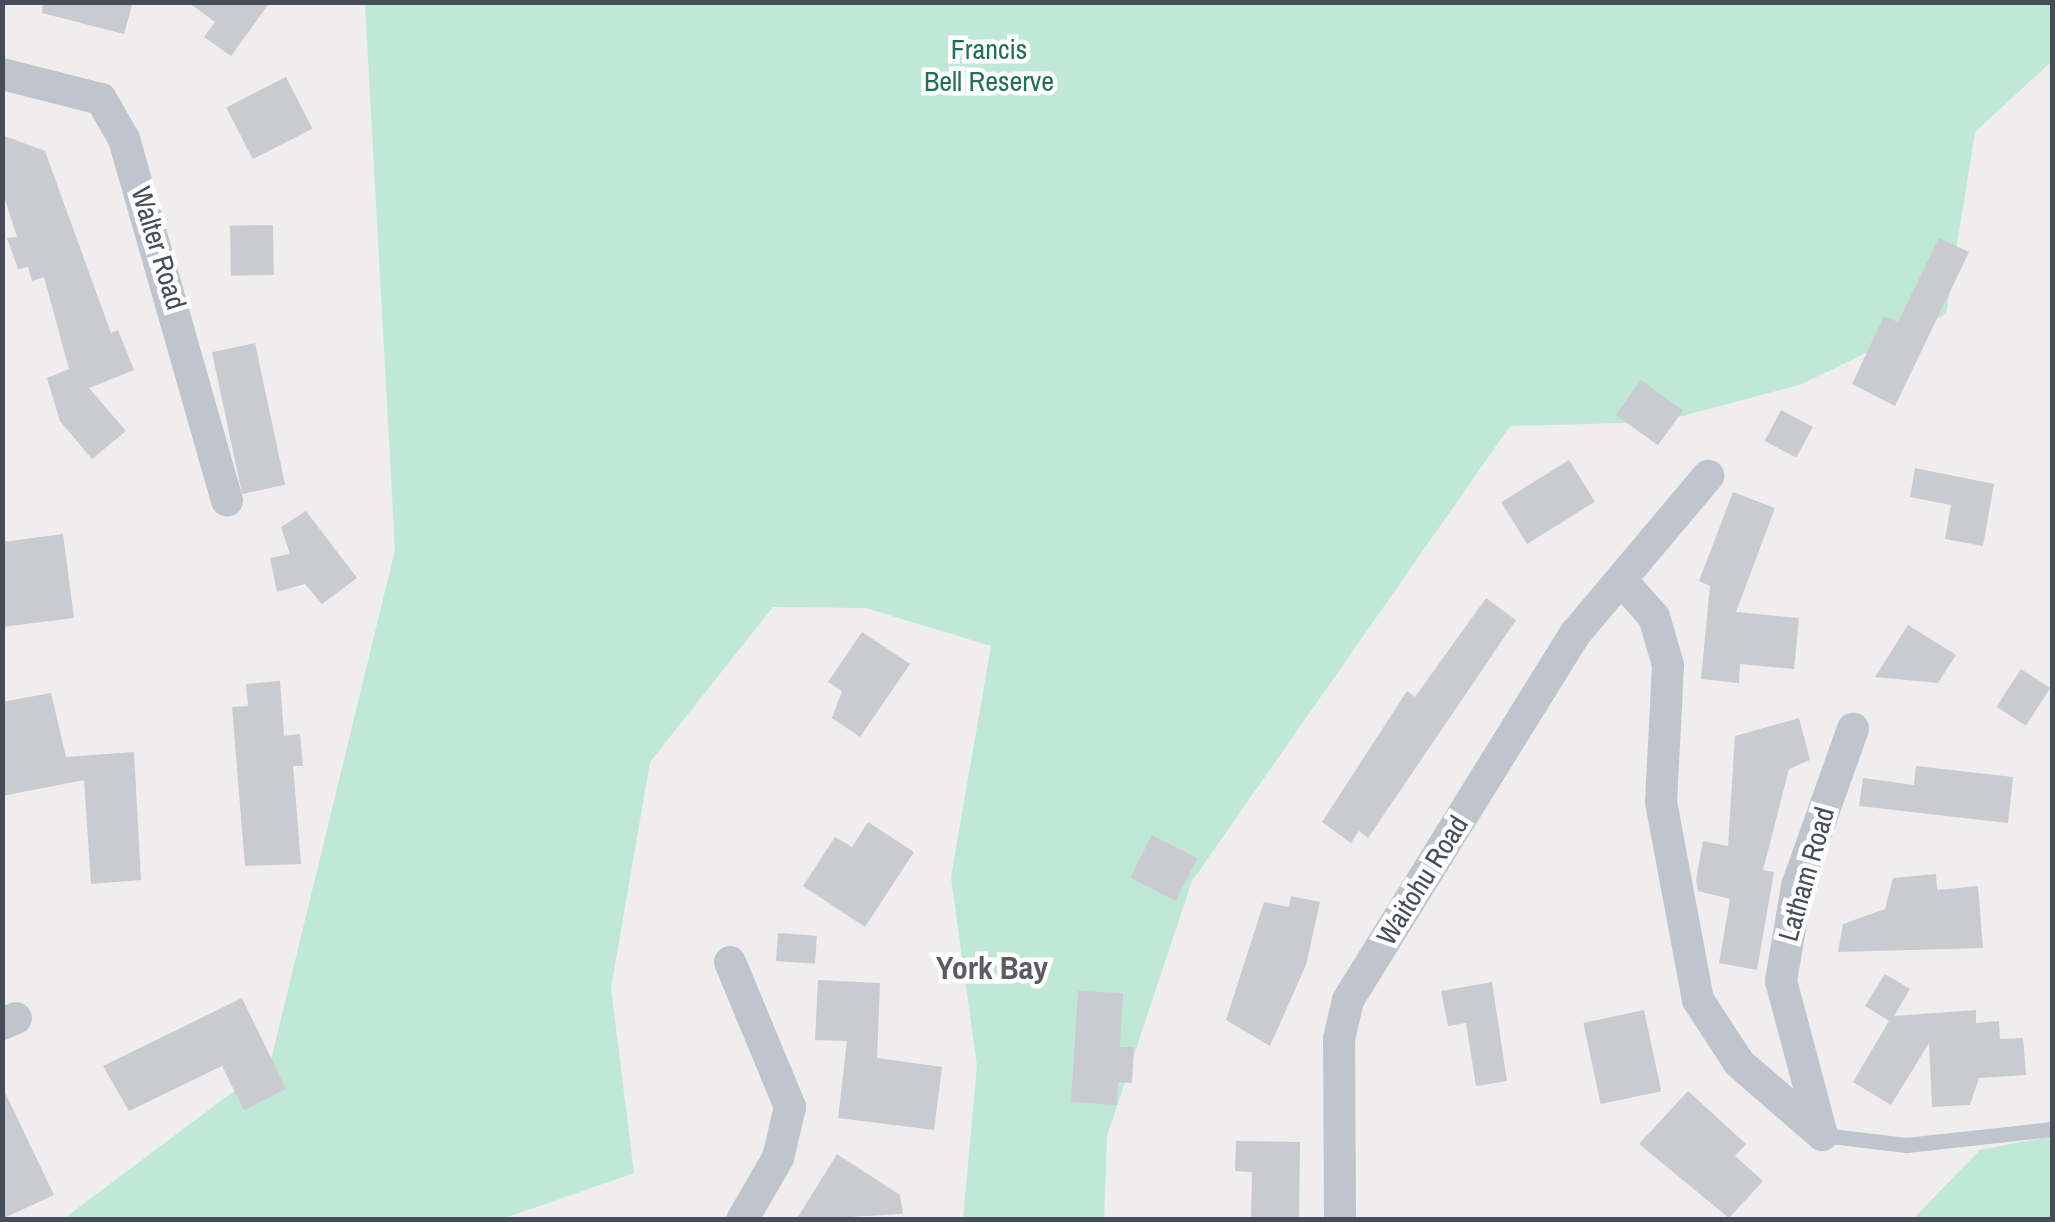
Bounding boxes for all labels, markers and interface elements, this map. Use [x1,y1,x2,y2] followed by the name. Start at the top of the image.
[924,32,1054,98] park label: Francis Bell Reserve
[124,182,194,314] street label: Walter Road
[1771,803,1841,945] street label: Latham Road
[1369,809,1475,951] street label: Waitohu Road
[936,949,1048,987] district label: York Bay

